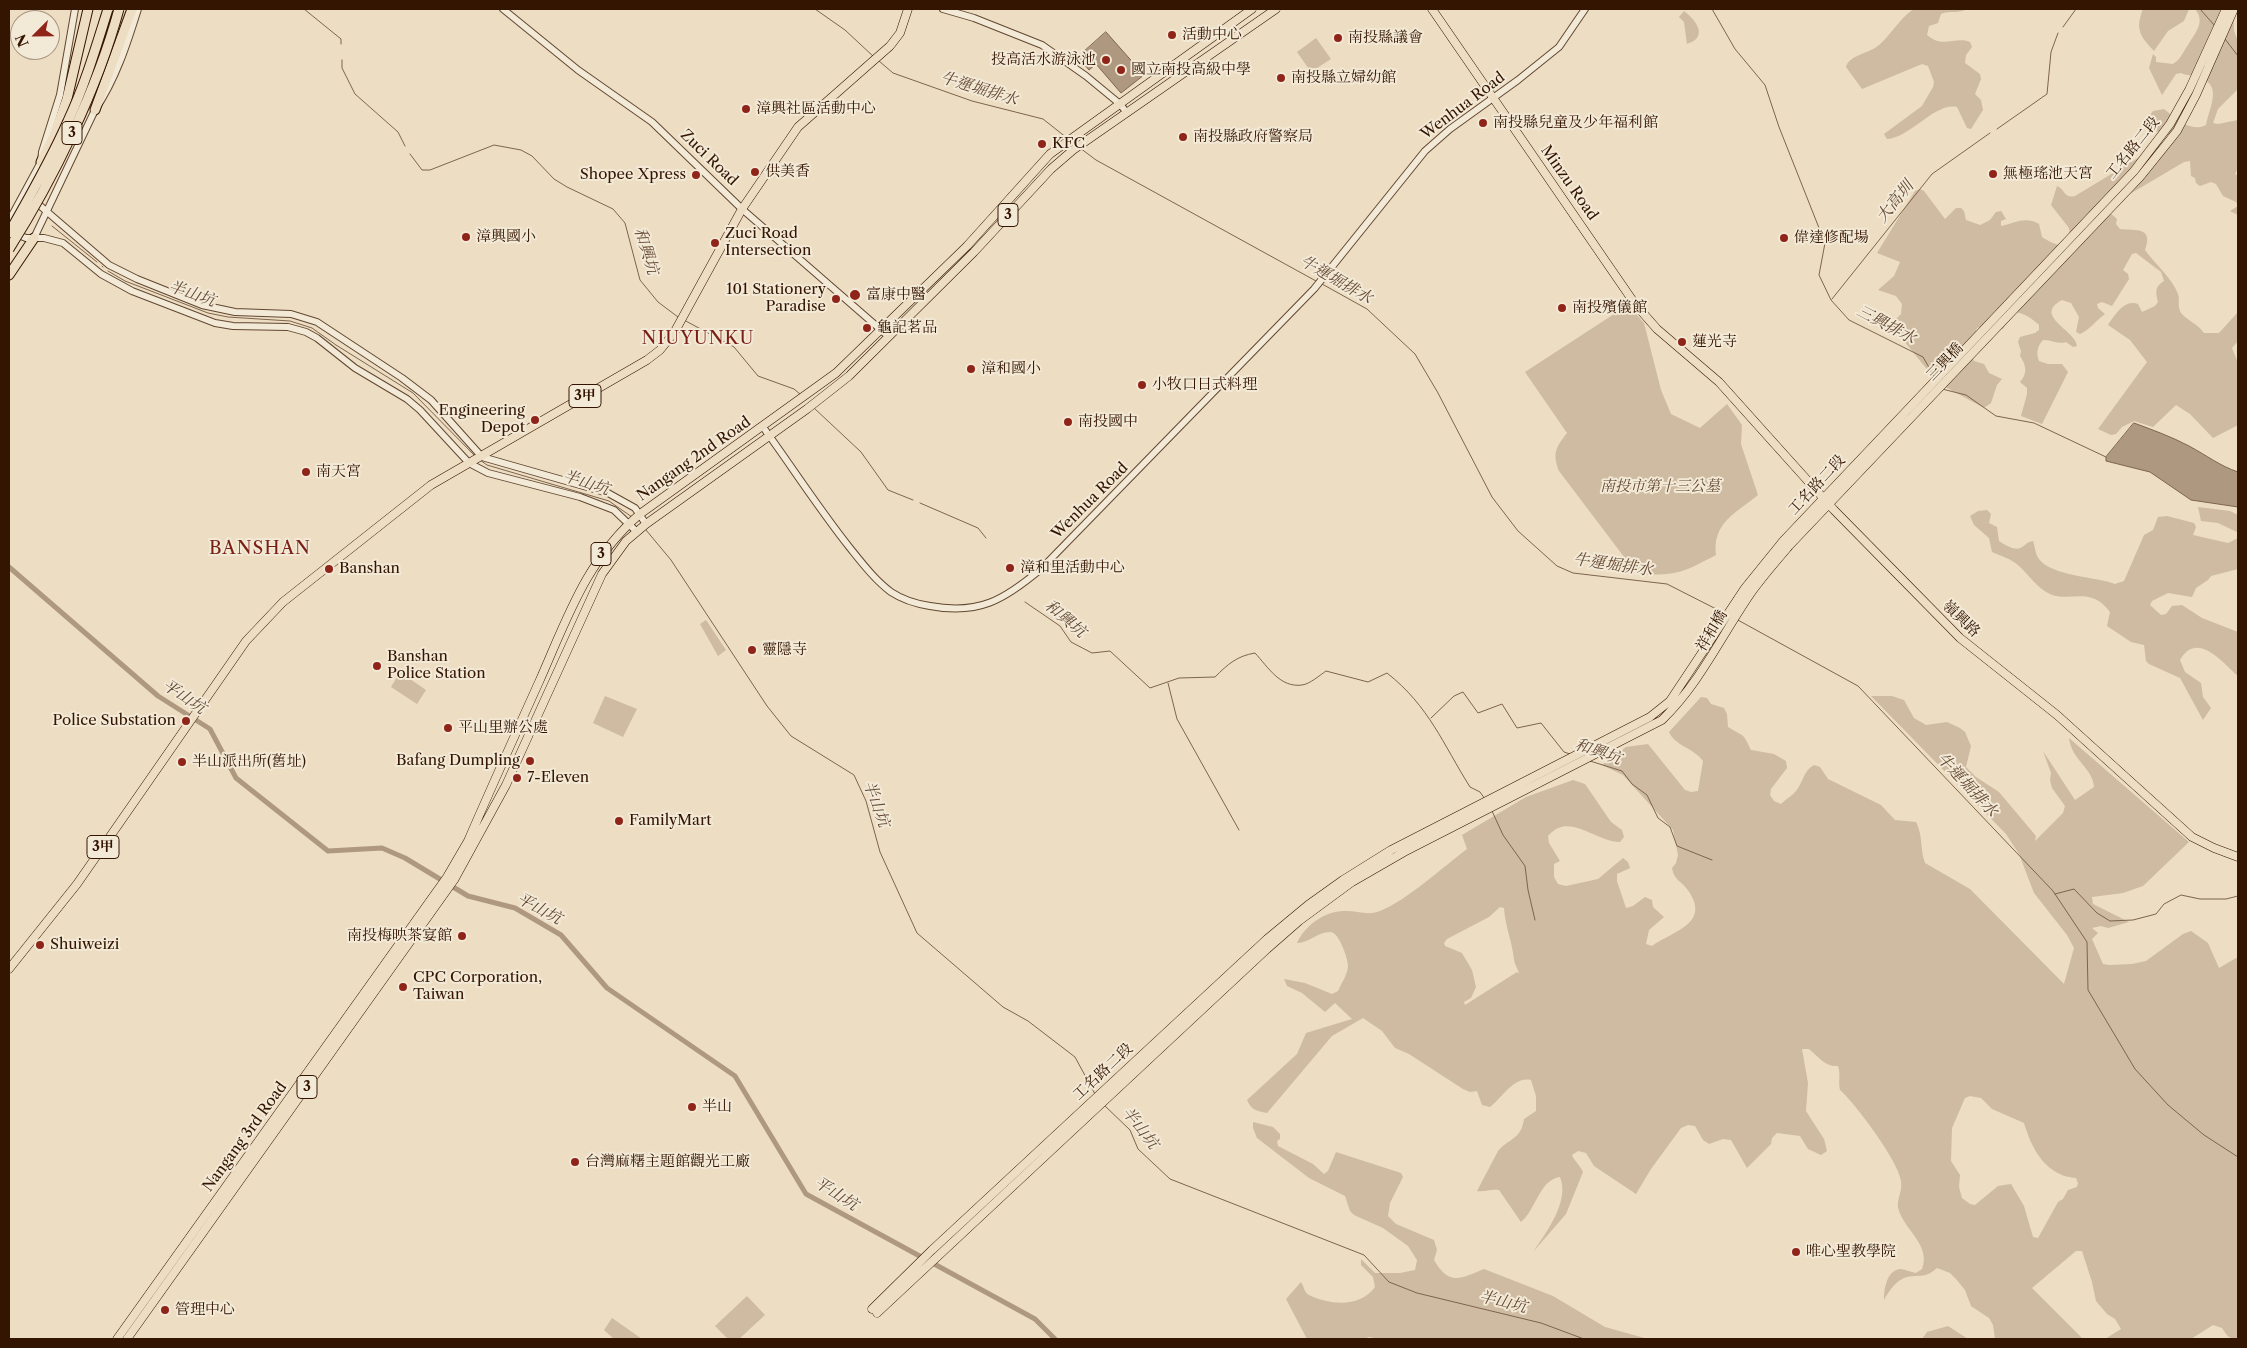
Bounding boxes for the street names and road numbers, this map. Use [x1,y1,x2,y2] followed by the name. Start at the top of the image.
[1417,69,1509,143] street label: Wenhua Road
[2102,113,2164,183] street label: 工名路二段
[62,122,82,144] road number: 3
[677,126,741,190] street label: Zuci Road
[1537,142,1601,224] street label: Minzu Road
[998,204,1018,226] road number: 3
[1923,340,1967,384] street label: 三興橋
[569,384,601,408] road number: 3甲
[634,413,754,505] street label: Nangang 2nd Road
[1785,451,1849,519] street label: 工名路二段
[1048,459,1132,543] street label: Wenhua Road
[591,542,611,566] road number: 3
[1939,597,1983,641] street label: 嶺興路
[1693,607,1731,655] street label: 祥和橋
[87,836,119,859] road number: 3甲
[1069,1040,1137,1104] street label: 工名路二段
[297,1076,317,1098] road number: 3
[199,1079,291,1195] street label: Nangang 3rd Road

